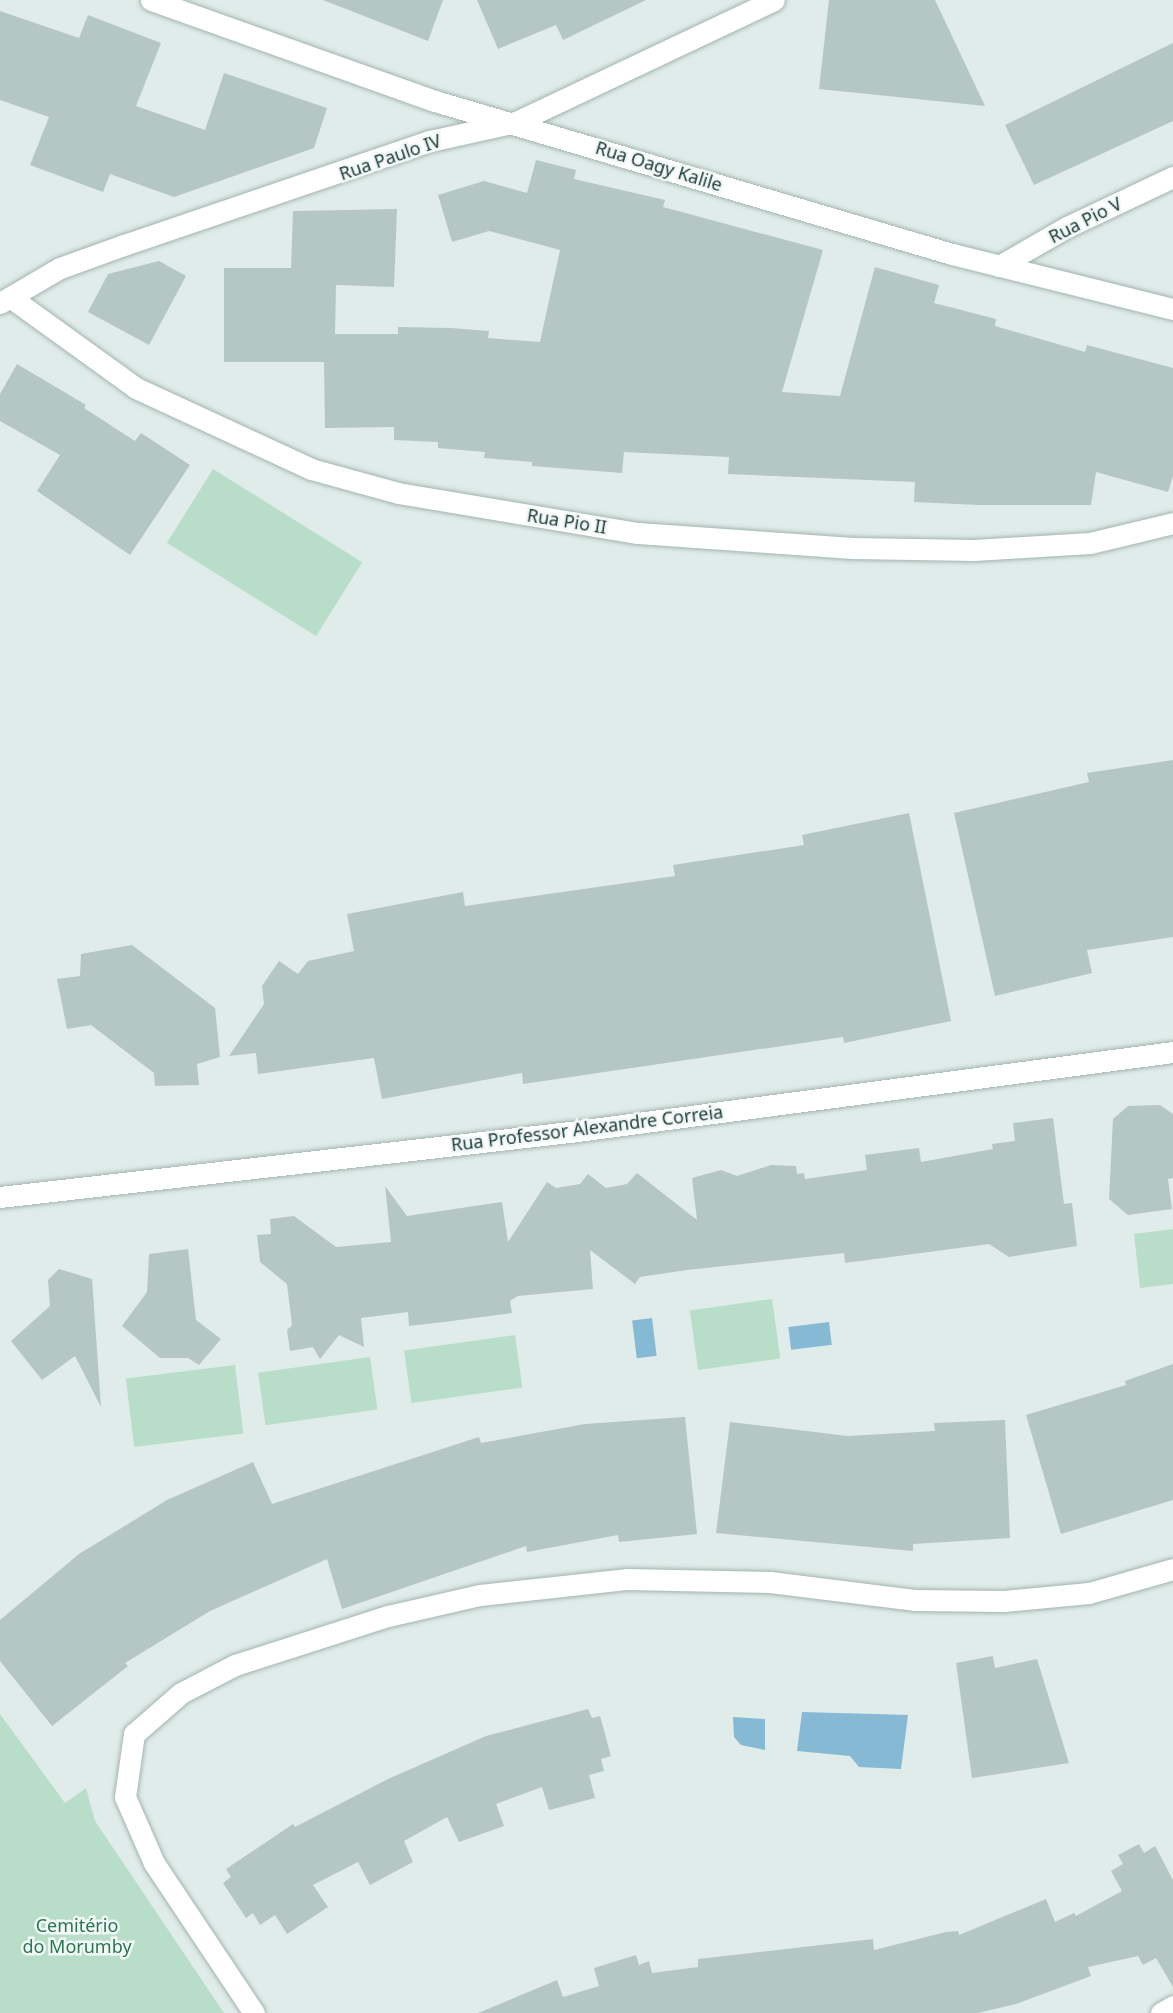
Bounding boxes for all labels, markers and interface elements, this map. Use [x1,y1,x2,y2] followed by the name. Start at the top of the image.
[336,129,444,185] street label: Rua Paulo IV
[593,136,725,196] street label: Rua Oagy Kalile
[1045,192,1125,248] street label: Rua Pio V
[526,504,608,538] street label: Rua Pio II
[450,1101,724,1155] street label: Rua Professor Alexandre Correia
[22,1915,132,1958] park label: Cemitério do Morumby

